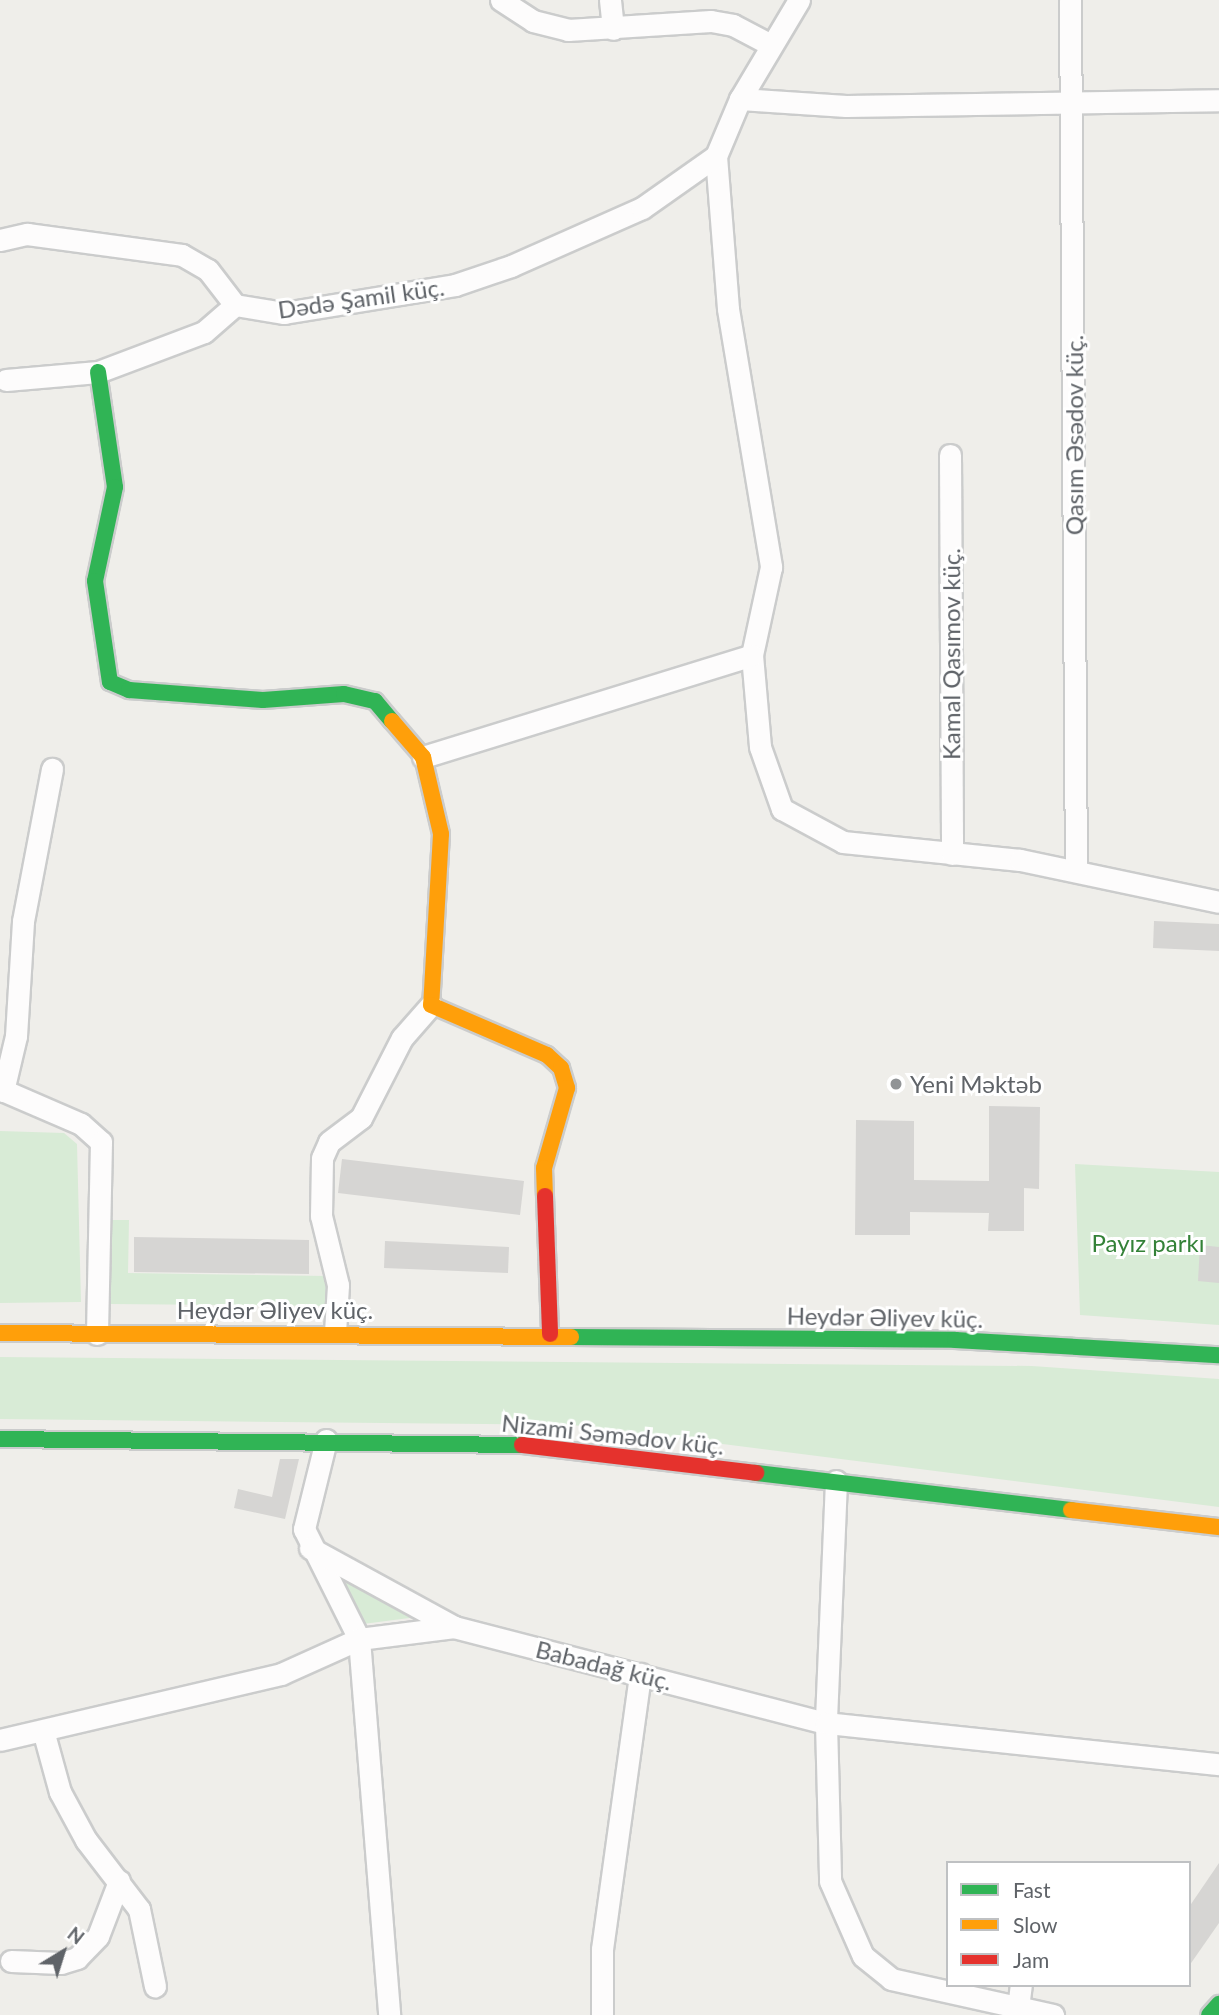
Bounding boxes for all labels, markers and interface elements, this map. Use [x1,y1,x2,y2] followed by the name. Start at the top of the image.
[276,272,446,324] street label: Dədə Şamil küç.
[1060,334,1088,536] street label: Qasım Əsədov küç.
[937,548,965,760] street label: Kamal Qasımov küç.
[910,1070,1042,1098] place label: Yeni Məktəb
[888,1076,904,1092] marker: Yeni Məktəb
[1092,1229,1204,1257] park label: Payız parkı
[176,1296,374,1324] street label: Heydər Əliyev küç.
[786,1301,984,1333] street label: Heydər Əliyev küç.
[500,1408,726,1460] street label: Nizami Səmədov küç.
[533,1634,675,1696] street label: Babadağ küç.
[946,1861,1191,1987] legend
[1013,1877,1050,1902] text: Fast
[1013,1912,1057,1937] text: Slow
[28,1917,98,1987] north arrow
[63,1921,89,1949] text: N
[1013,1947,1049,1972] text: Jam

